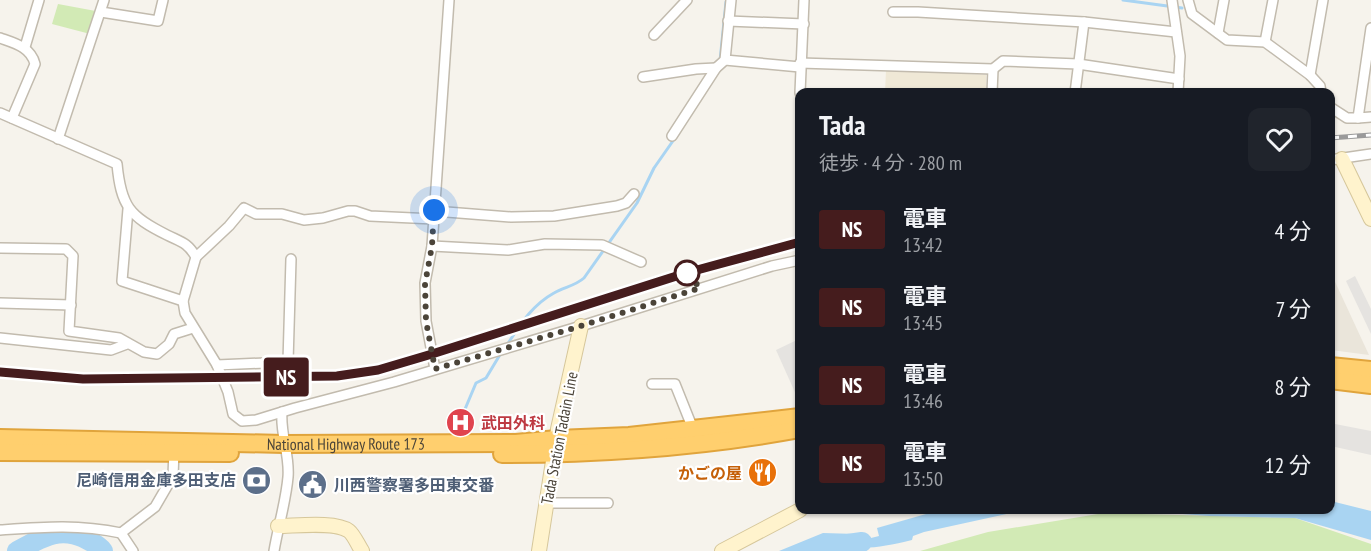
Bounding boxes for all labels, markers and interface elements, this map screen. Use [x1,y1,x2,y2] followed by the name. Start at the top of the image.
[819,106,865,143] text: Tada
[1248,108,1311,171] button: heart
[819,150,962,176] text: 徒歩 · 4 分 · 280 m
[419,195,449,225] your location
[903,204,947,232] text: 電車
[842,216,862,243] text: NS
[1274,217,1311,245] text: 4 分
[903,232,943,258] text: 13:42
[674,260,700,286] unlabelled marker
[903,282,947,310] text: 電車
[842,294,862,321] text: NS
[1275,295,1311,323] text: 7 分
[903,310,943,336] text: 13:45
[259,358,313,397] line badge: NS
[903,360,947,388] text: 電車
[276,364,296,391] text: NS
[536,370,582,506] street label: Tada Station Tadain Line
[842,372,862,399] text: NS
[1274,373,1311,401] text: 8 分
[903,388,943,414] text: 13:46
[444,407,476,439] hospital icon: 武田外科
[481,413,545,433] place label: 武田外科
[267,433,425,454] street label: National Highway Route 173
[903,438,947,466] text: 電車
[842,450,862,477] text: NS
[1265,451,1311,479] text: 12 分
[747,457,779,489] restaurant icon: かごの屋
[678,463,742,483] place label: かごの屋
[241,464,273,496] bank icon: 尼崎信用金庫多田支店
[903,466,943,492] text: 13:50
[297,469,329,501] public building icon: 川西警察署多田東交番
[76,470,236,490] place label: 尼崎信用金庫多田支店
[334,475,494,495] place label: 川西警察署多田東交番

